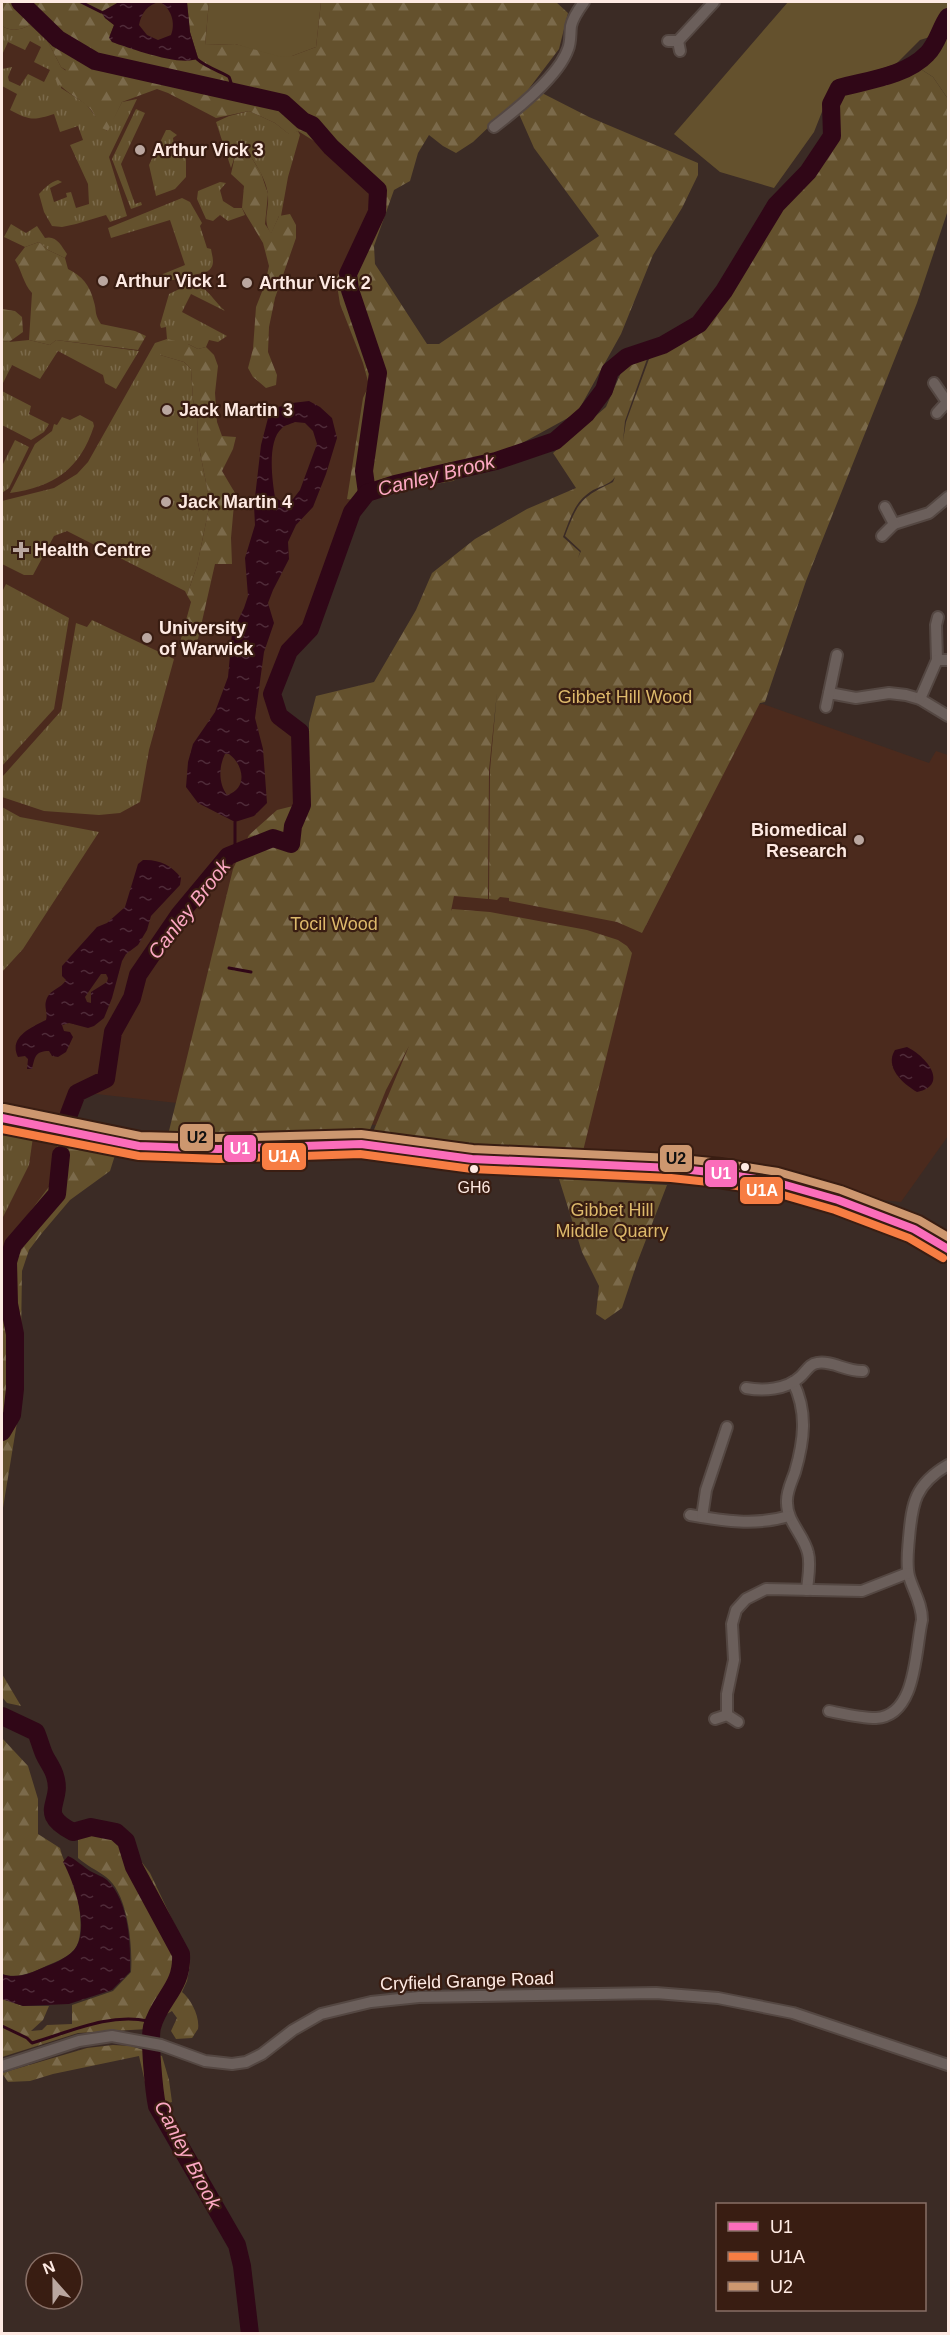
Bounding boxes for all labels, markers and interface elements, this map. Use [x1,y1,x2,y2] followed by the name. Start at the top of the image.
[152,140,264,160] place label: Arthur Vick 3
[133,143,147,157] marker: Arthur Vick 3
[115,271,227,291] place label: Arthur Vick 1
[259,273,371,293] place label: Arthur Vick 2
[96,274,110,288] marker: Arthur Vick 1
[240,276,254,290] marker: Arthur Vick 2
[179,400,293,420] place label: Jack Martin 3
[160,403,174,417] marker: Jack Martin 3
[375,450,498,500] water label: Canley Brook
[178,492,292,512] place label: Jack Martin 4
[159,495,173,509] marker: Jack Martin 4
[34,540,151,560] place label: Health Centre
[12,541,30,559] marker: Health Centre
[159,618,254,659] place label: University of Warwick
[140,631,154,645] marker: University of Warwick
[558,687,692,707] park label: Gibbet Hill Wood
[751,820,847,861] place label: Biomedical Research
[852,833,866,847] marker: Biomedical Research
[143,854,235,963] water label: Canley Brook
[290,914,378,934] park label: Tocil Wood
[179,1123,214,1152] line badge: U2
[187,1129,207,1146] text: U2
[223,1134,257,1163] line badge: U1
[230,1140,250,1157] text: U1
[261,1142,307,1171] line badge: U1A
[659,1144,693,1173] line badge: U2
[268,1148,300,1165] text: U1A
[666,1150,686,1167] text: U2
[704,1159,738,1188] line badge: U1
[739,1161,751,1173] unlabelled marker
[468,1163,480,1175] marker: GH6
[711,1165,731,1182] text: U1
[739,1176,784,1205] line badge: U1A
[458,1179,491,1196] place label: GH6
[746,1182,778,1199] text: U1A
[555,1200,669,1241] park label: Gibbet Hill Middle Quarry
[380,1968,554,1994] street label: Cryfield Grange Road
[150,2097,226,2214] water label: Canley Brook
[716,2203,926,2311] legend
[770,2217,793,2237] text: U1
[770,2247,805,2267] text: U1A
[24,2251,84,2311] north arrow
[40,2257,57,2277] text: N
[770,2277,793,2297] text: U2

